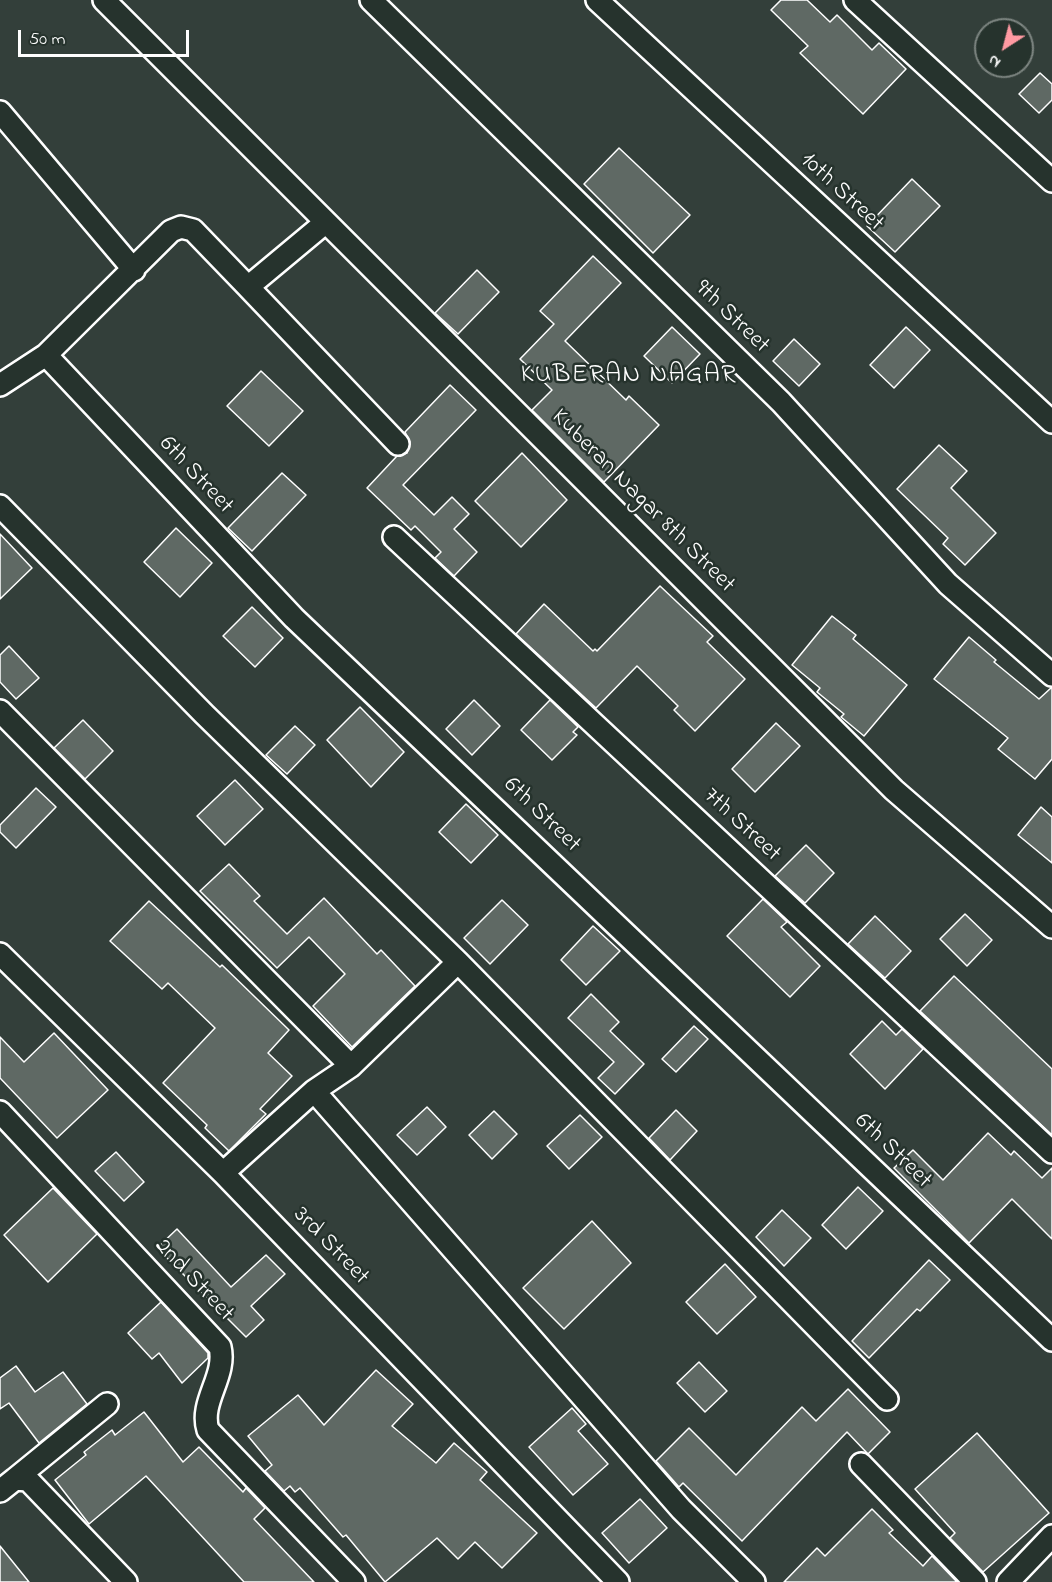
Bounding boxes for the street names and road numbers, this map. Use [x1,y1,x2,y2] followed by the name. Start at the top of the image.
[793,147,889,239] street label: 10th Street
[687,275,775,361] street label: 9th Street
[544,404,740,600] street label: Kuberan Nagar 8th Street
[152,431,238,521] street label: 6th Street
[496,772,586,860] street label: 6th Street
[696,783,786,869] street label: 7th Street
[847,1108,937,1196] street label: 6th Street
[286,1202,374,1292] street label: 3rd Street
[147,1233,239,1329] street label: 2nd Street

